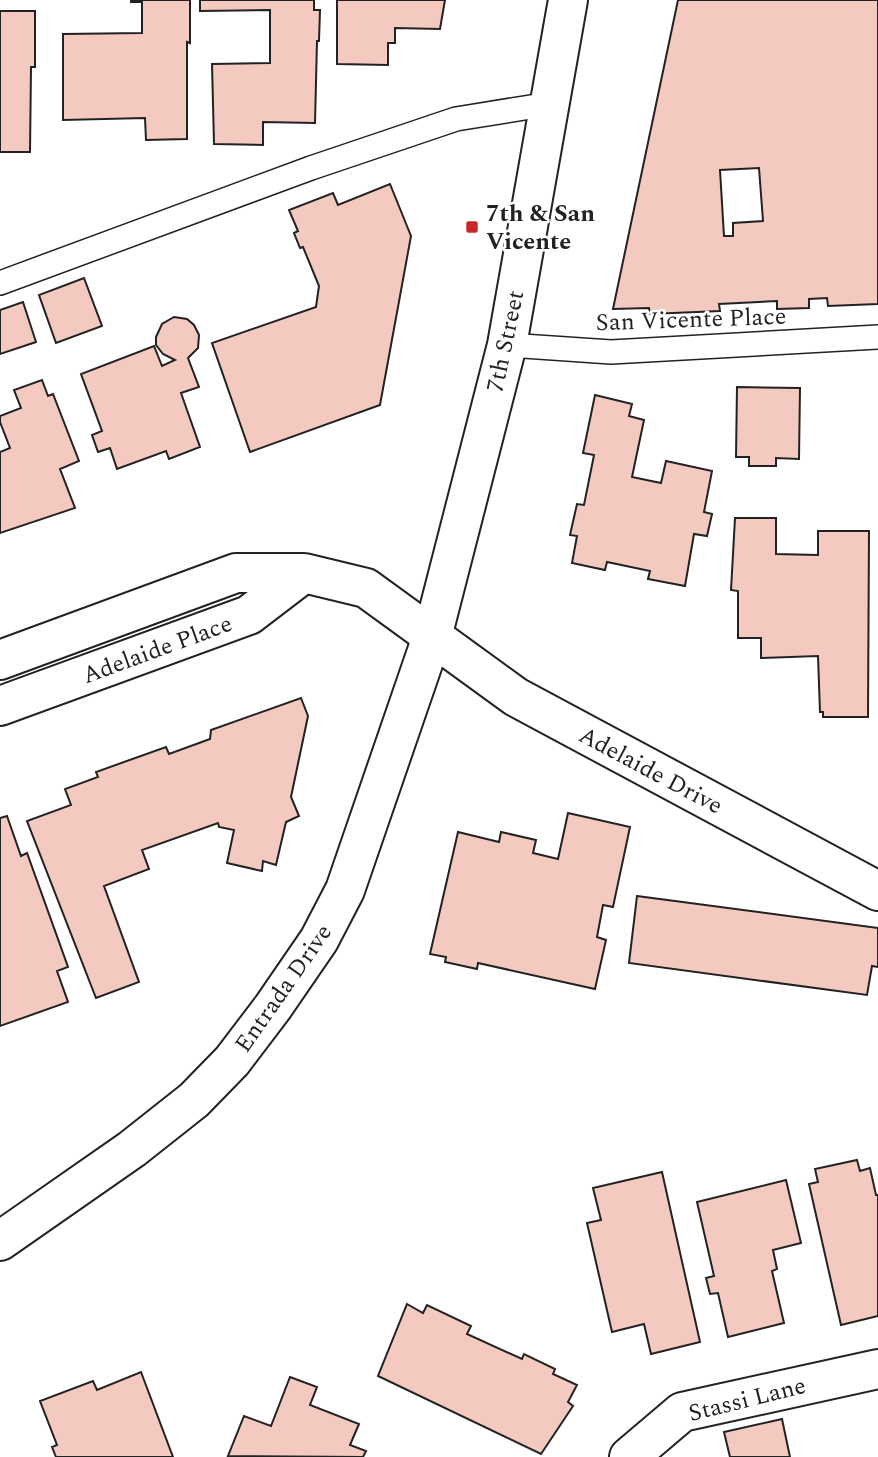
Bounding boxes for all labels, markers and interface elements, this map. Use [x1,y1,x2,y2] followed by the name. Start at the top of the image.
[486,196,595,260] place label: 7th & San Vicente
[464,219,480,235] marker: 7th & San Vicente
[478,287,534,396] street label: 7th Street
[595,299,787,341] street label: San Vicente Place
[77,606,237,694] street label: Adelaide Place
[572,718,729,824] street label: Adelaide Drive
[226,917,342,1060] street label: Entrada Drive
[685,1368,810,1432] street label: Stassi Lane

